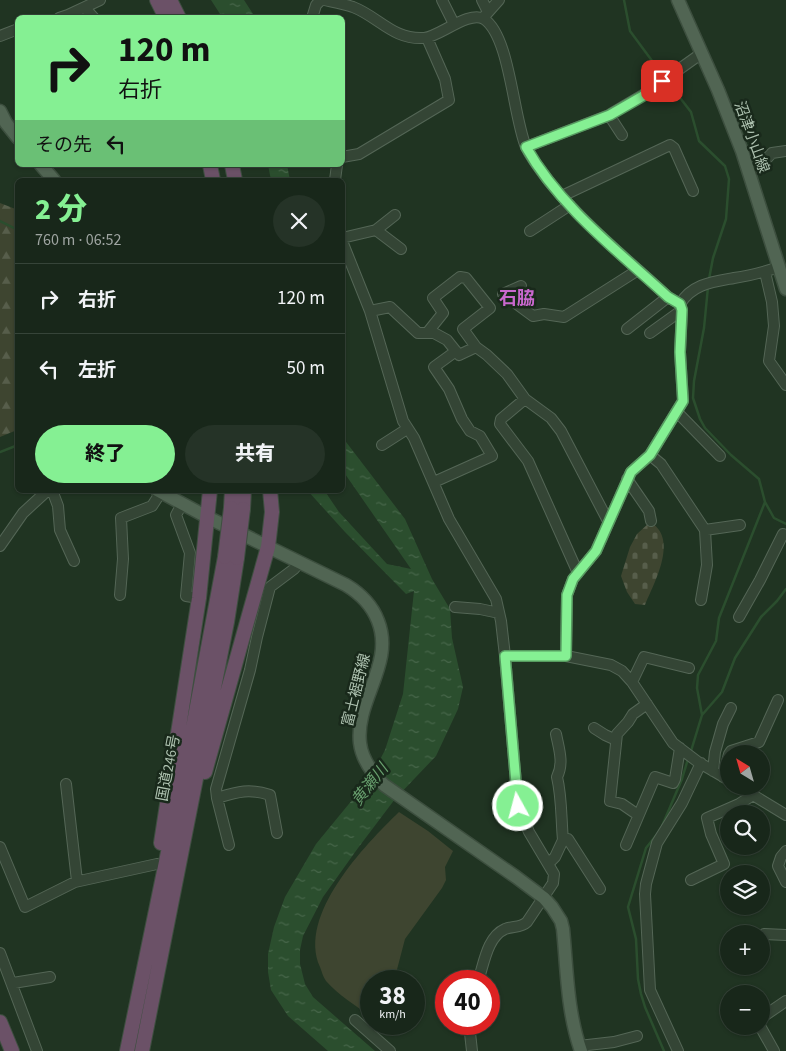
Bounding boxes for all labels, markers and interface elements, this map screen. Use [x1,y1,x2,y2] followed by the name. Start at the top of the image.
[118,25,210,75] text: 120 m
[35,35,100,100] icon: right
[641,60,683,102] pin
[648,67,676,95] icon: arrive
[118,74,162,106] text: 右折
[729,98,774,176] street label: 沼津小山線
[102,130,130,158] icon: left
[35,132,92,159] text: その先
[35,188,87,231] text: 2 分
[273,195,325,247] button: close
[35,229,122,251] text: 760 m · 06:52
[35,285,63,313] icon: right
[277,285,325,312] text: 120 m
[499,286,535,311] district label: 石脇
[78,287,116,314] text: 右折
[35,355,63,383] icon: left
[287,355,325,382] text: 50 m
[78,357,116,384] text: 左折
[35,425,175,483] button: 終了
[185,425,325,483] button: 共有
[337,651,376,729] street label: 富士裾野線
[152,733,185,803] street label: 国道246号
[720,745,770,795] north arrow
[720,745,770,1035] map controls
[346,757,394,810] water label: 黄瀬川
[491,779,543,831] position arrow
[720,805,770,855] button: search
[720,865,770,915] button: layers
[720,925,770,975] button: +
[435,970,500,1035] speed limit sign: 40
[379,978,406,1014] text: 38
[720,985,770,1035] button: −
[379,1006,406,1023] text: km/h

